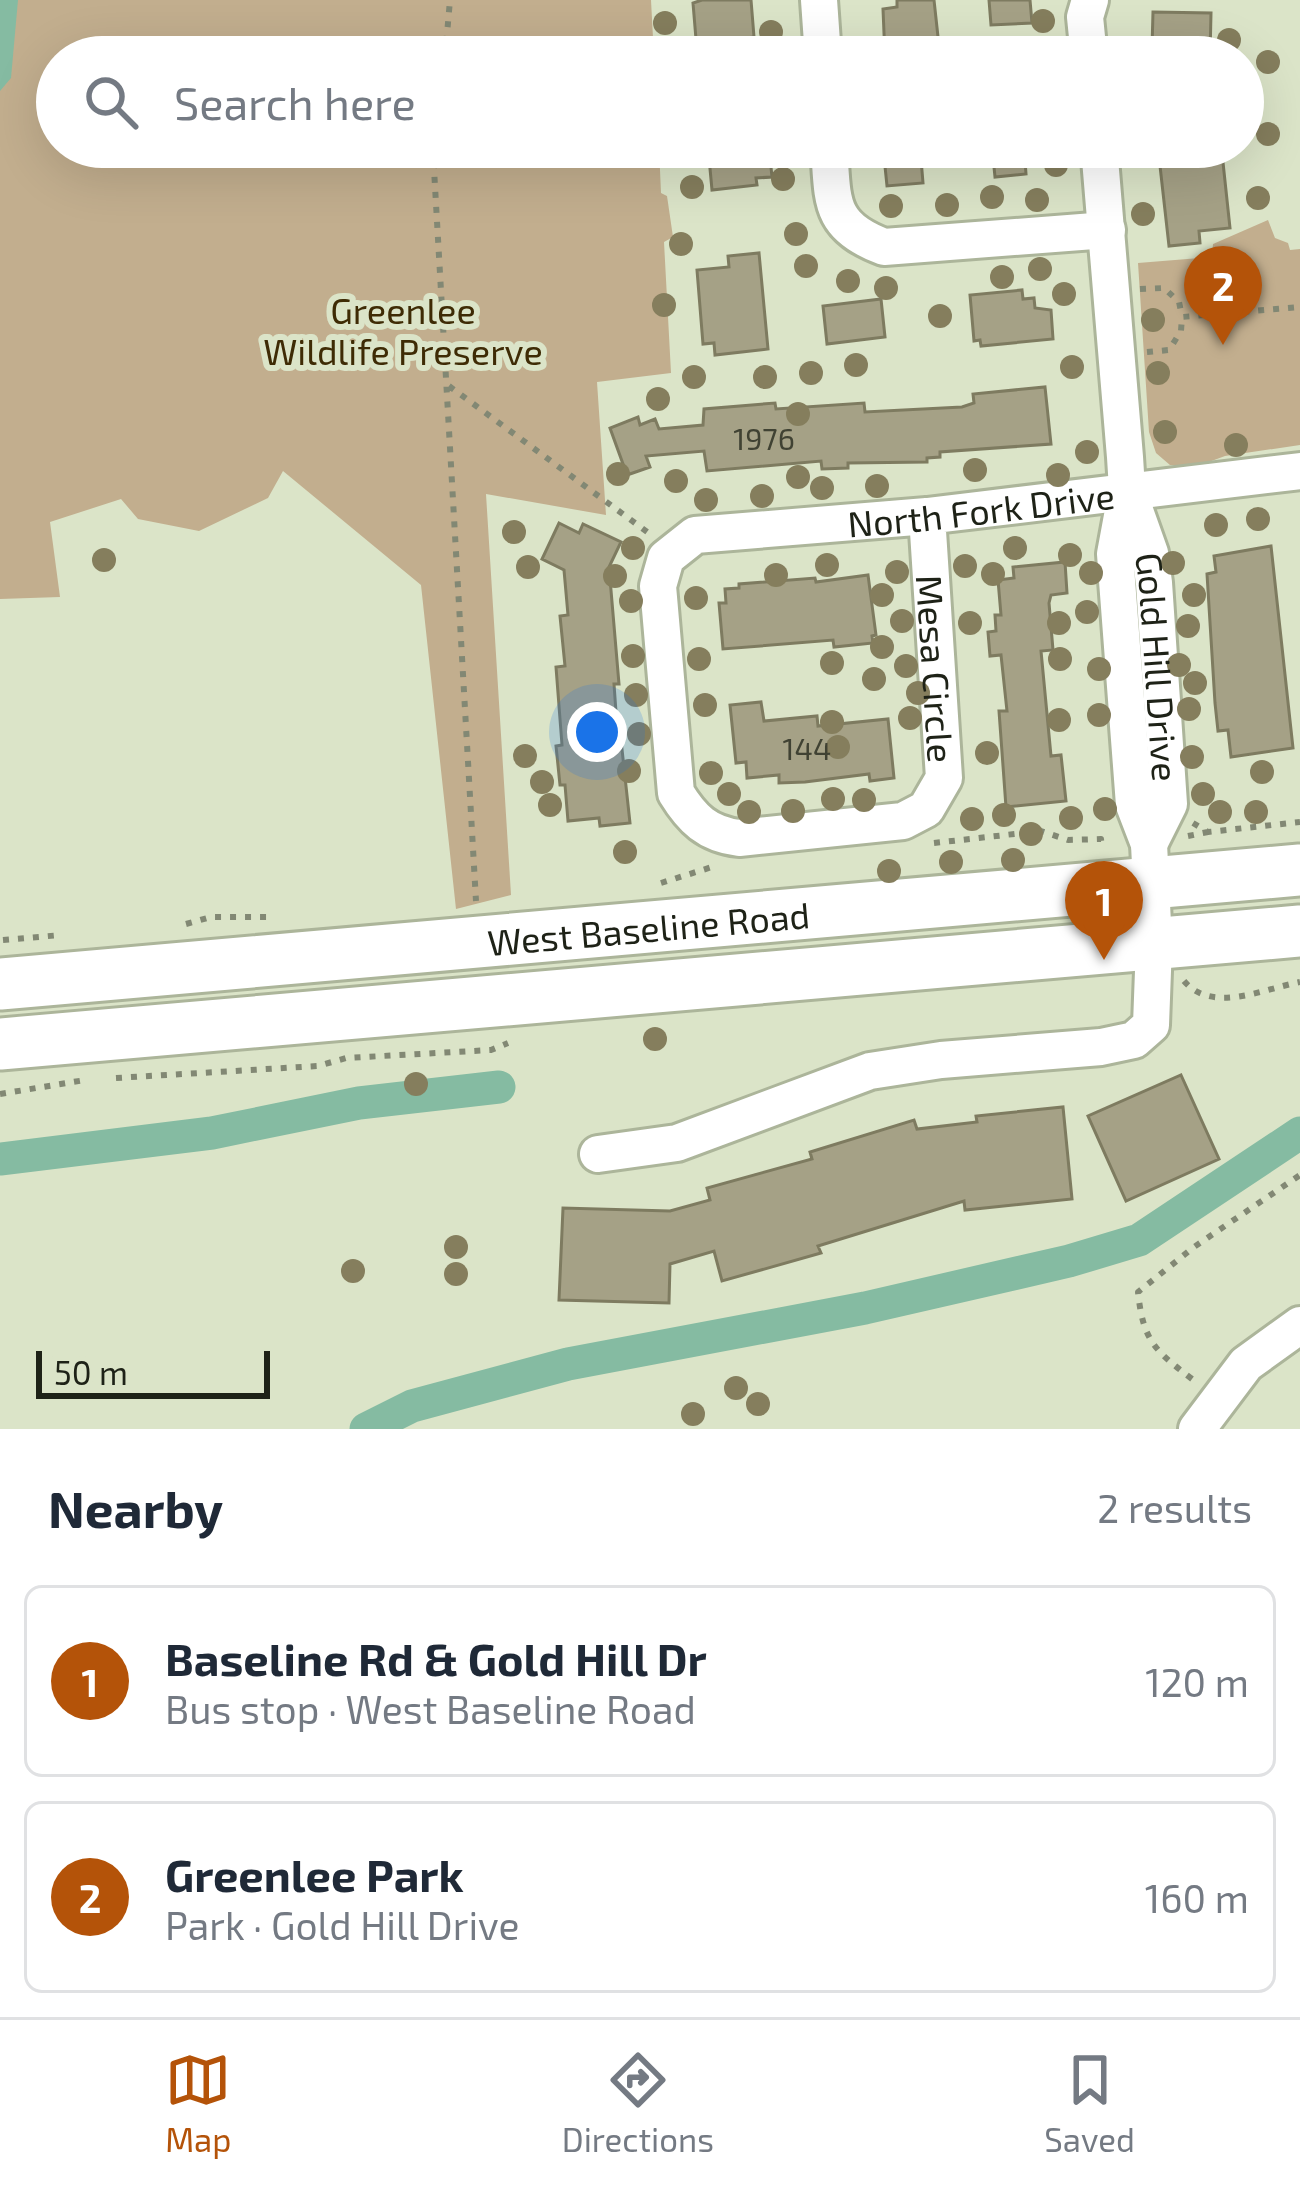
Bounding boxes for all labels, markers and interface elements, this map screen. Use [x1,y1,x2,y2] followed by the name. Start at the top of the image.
[36,36,1264,168] search box
[78,69,144,135] icon: search
[174,75,416,129] text: Search here
[1184,246,1262,345] pin: 2
[263,288,543,372] park label: Greenlee Wildlife Preserve
[733,420,795,456] house number: 1976
[846,472,1117,544] street label: North Fork Drive
[1129,550,1189,783] street label: Gold Hill Drive
[909,573,964,764] street label: Mesa Circle
[567,702,627,762] your location
[783,730,831,766] house number: 144
[1065,861,1143,960] pin: 1
[486,892,812,963] street label: West Baseline Road
[36,1345,270,1398] scale bar
[54,1352,128,1392] text: 50 m
[48,1477,223,1538] text: Nearby
[1097,1484,1252,1531] text: 2 results
[165,1631,707,1685] text: Baseline Rd & Gold Hill Dr
[82,1658,98,1705] text: 1
[1145,1658,1249,1705] text: 120 m
[165,1685,696,1732] text: Bus stop · West Baseline Road
[165,1847,464,1901] text: Greenlee Park
[79,1874,101,1921] text: 2
[1145,1874,1249,1921] text: 160 m
[165,1901,519,1948] text: Park · Gold Hill Drive
[165,2047,231,2159] tab: Map
[562,2047,714,2159] tab: Directions
[1044,2047,1135,2159] tab: Saved

